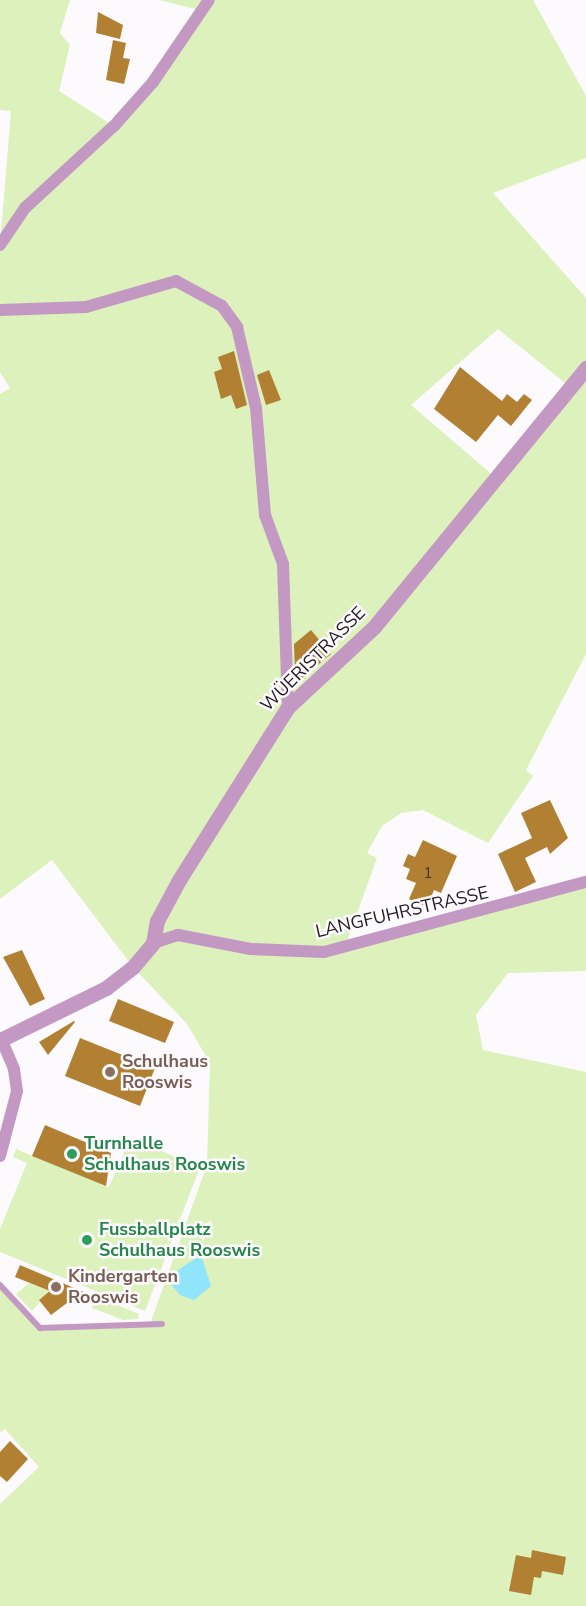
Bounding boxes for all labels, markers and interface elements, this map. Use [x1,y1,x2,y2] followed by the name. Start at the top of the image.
[256,602,370,716] street label: WÜERISTRASSE
[424,865,432,883] house number: 1
[313,882,491,942] street label: LANGFUHRSTRASSE
[122,1051,208,1094] place label: Schulhaus Rooswis
[103,1065,117,1079] marker: Schulhaus Rooswis
[84,1133,245,1176] place label: Turnhalle Schulhaus Rooswis
[65,1147,79,1161] marker: Turnhalle Schulhaus Rooswis
[99,1219,260,1262] place label: Fussballplatz Schulhaus Rooswis
[80,1233,94,1247] marker: Fussballplatz Schulhaus Rooswis
[68,1266,178,1308] place label: Kindergarten Rooswis
[49,1280,63,1294] marker: Kindergarten Rooswis

